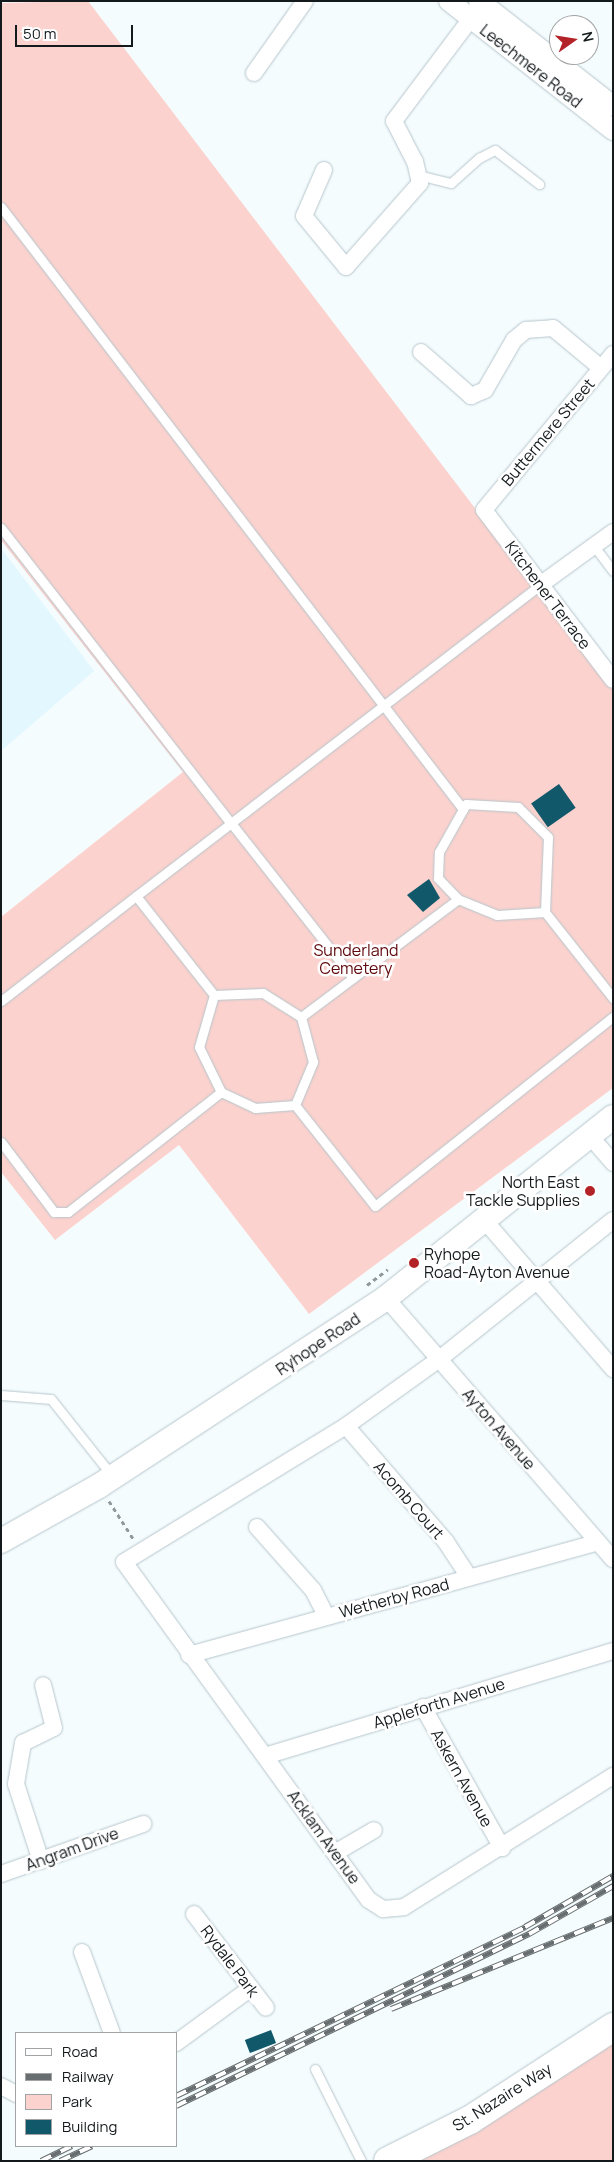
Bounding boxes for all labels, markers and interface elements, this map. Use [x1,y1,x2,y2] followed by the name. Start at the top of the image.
[18,15,135,47] scale bar
[549,15,599,65] north arrow
[476,20,586,112] street label: Leechmere Road
[23,23,57,44] text: 50 m
[578,30,599,44] text: N
[497,374,599,490] street label: Buttermere Street
[501,537,595,653] street label: Kitchener Terrace
[314,940,398,978] park label: Sunderland Cemetery
[466,1172,580,1210] place label: North East Tackle Supplies
[584,1185,596,1197] marker: North East Tackle Supplies
[424,1244,570,1282] place label: Ryhope Road-Ayton Avenue
[408,1257,420,1269] marker: Ryhope Road-Ayton Avenue
[272,1309,364,1379] street label: Ryhope Road
[458,1384,540,1474] street label: Ayton Avenue
[370,1457,448,1543] street label: Acomb Court
[337,1574,451,1622] street label: Wetherby Road
[371,1674,507,1732] street label: Appleforth Avenue
[427,1726,497,1830] street label: Askern Avenue
[284,1786,364,1888] street label: Acklam Avenue
[23,1823,121,1875] street label: Angram Drive
[197,1921,263,2001] street label: Rydale Park
[15,2032,178,2147] legend
[62,2041,98,2062] text: Road
[449,2059,555,2135] street label: St. Nazaire Way
[62,2066,114,2087] text: Railway
[62,2091,92,2112] text: Park
[62,2116,117,2137] text: Building

